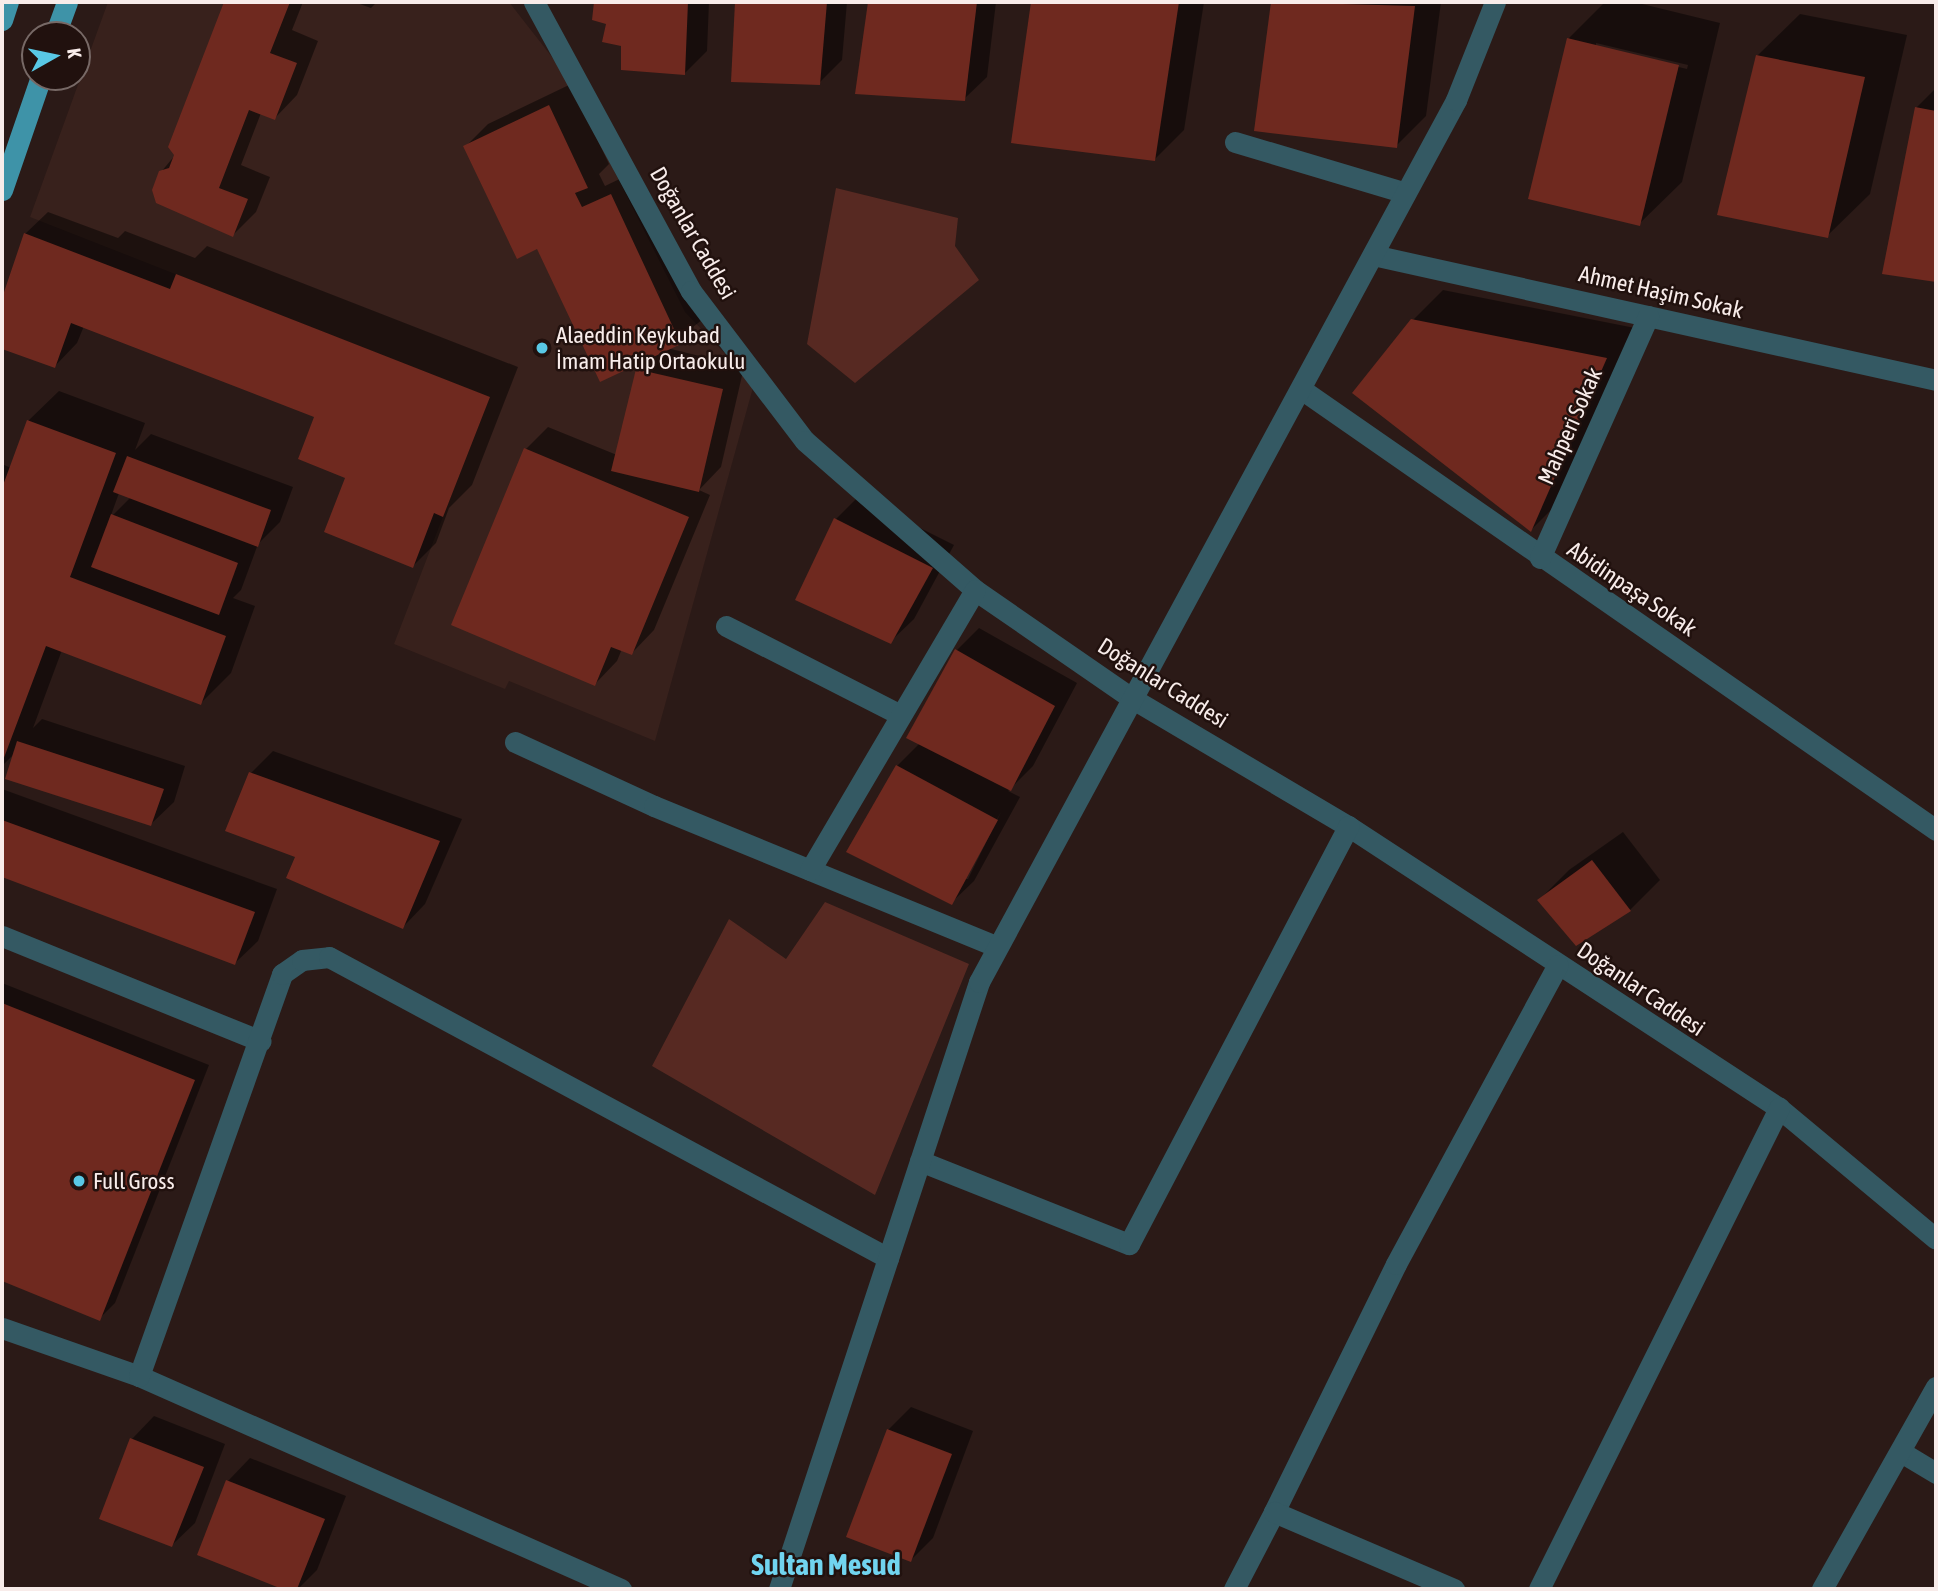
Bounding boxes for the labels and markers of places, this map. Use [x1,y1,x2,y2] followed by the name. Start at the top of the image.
[556,321,745,375] place label: Alaeddin Keykubad İmam Hatip Ortaokulu
[534,340,550,356] marker: Alaeddin Keykubad İmam Hatip Ortaokulu
[93,1167,175,1195] place label: Full Gross
[71,1173,87,1189] marker: Full Gross

